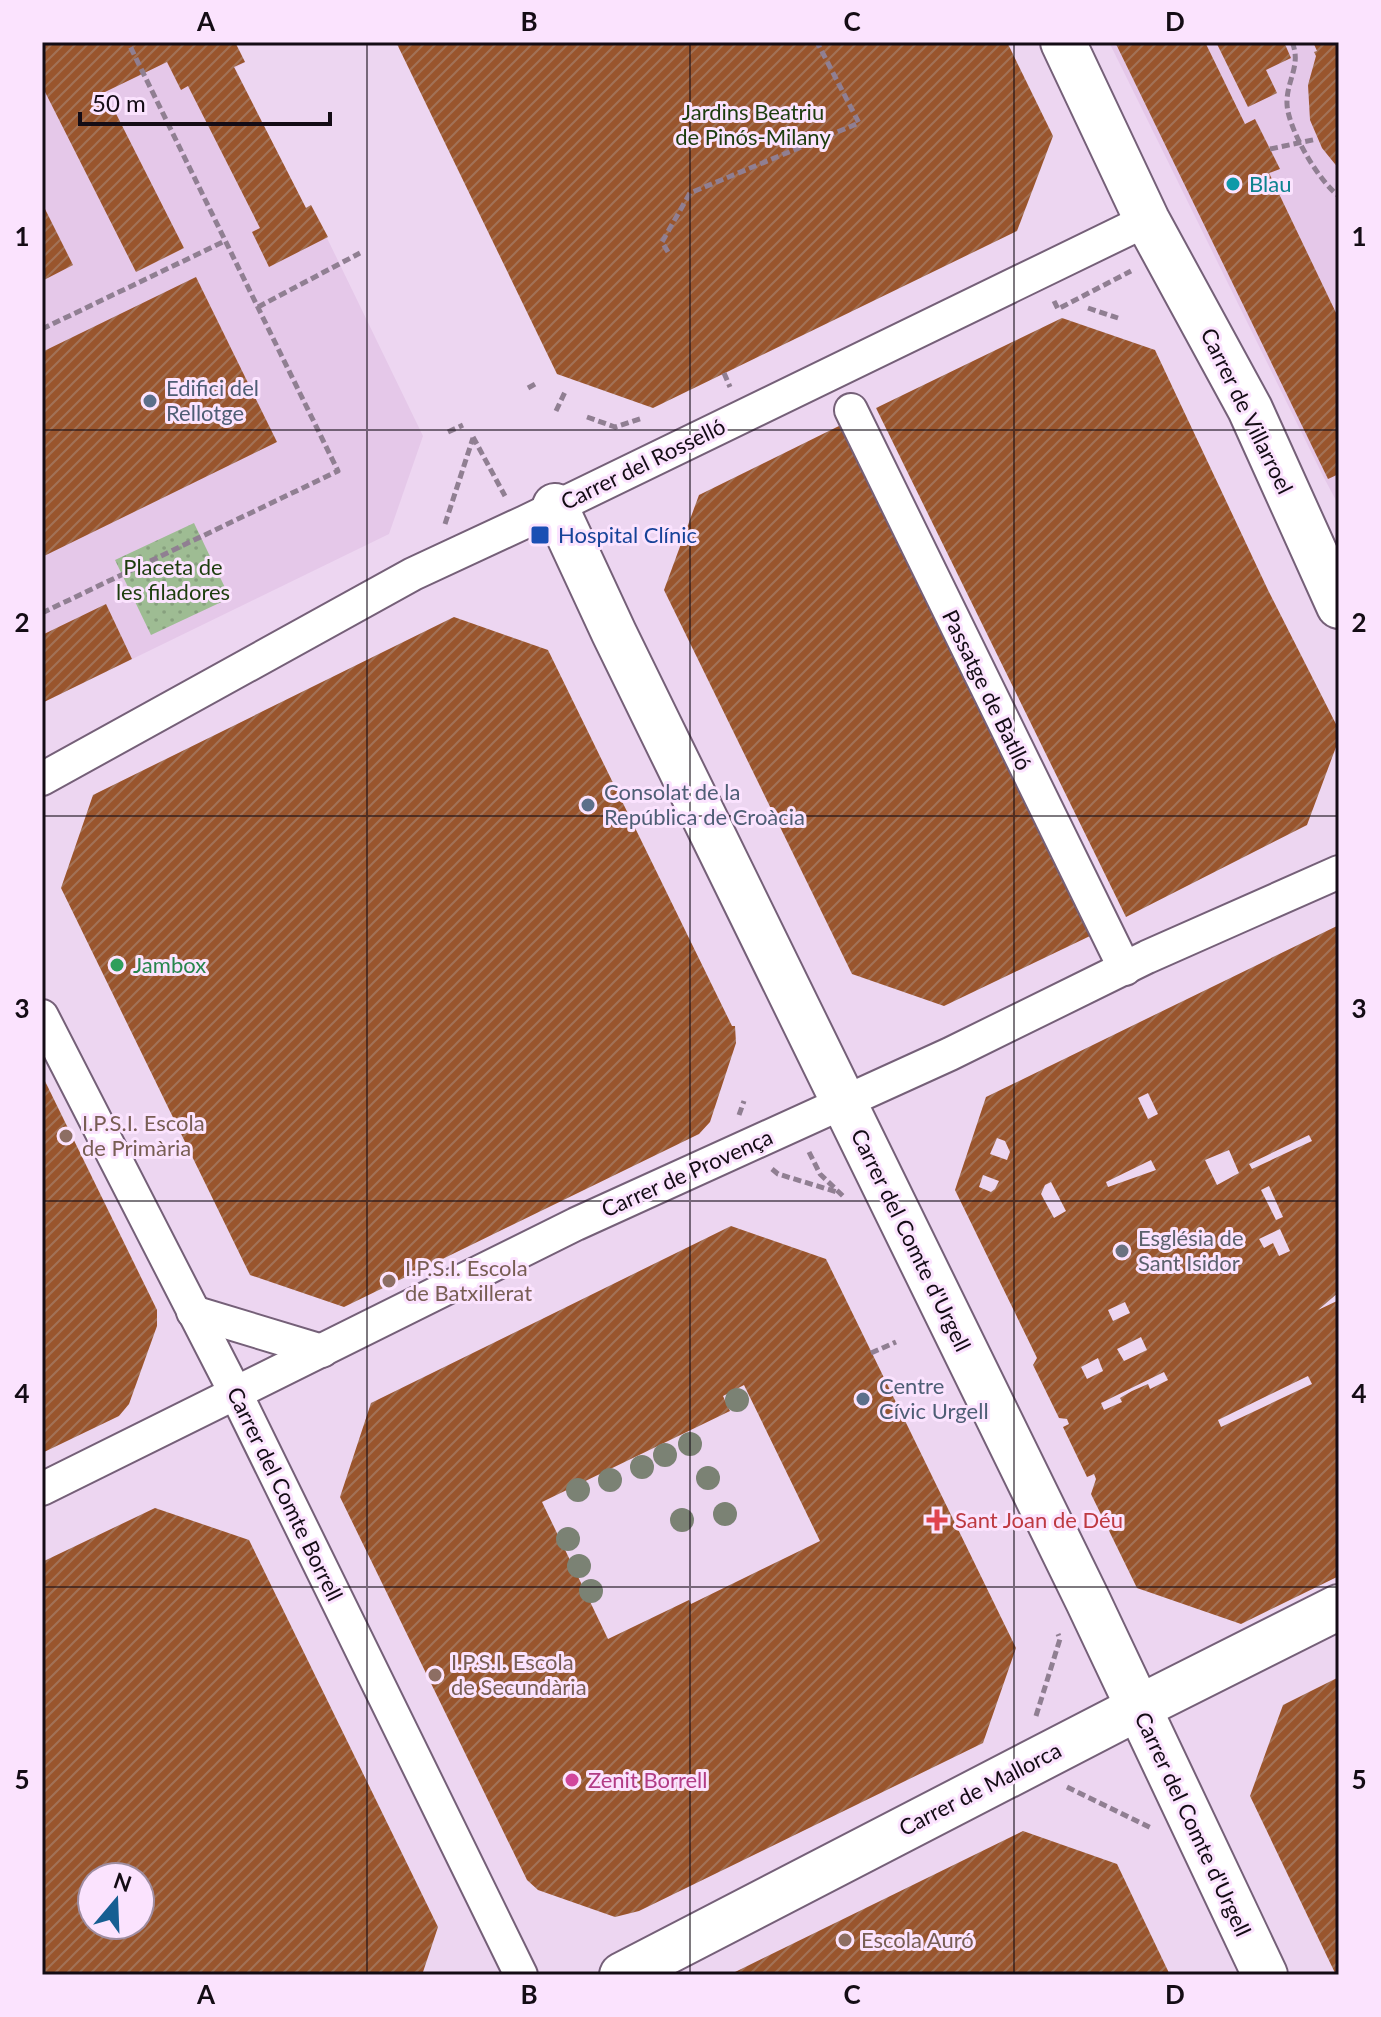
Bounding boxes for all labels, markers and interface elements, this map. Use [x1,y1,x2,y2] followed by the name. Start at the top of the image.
[196,5,216,37] text: A
[520,5,538,37] text: B
[843,5,861,37] text: C
[1165,5,1185,37] text: D
[80,76,330,126] scale bar
[92,88,146,117] text: 50 m
[675,98,831,150] park label: Jardins Beatriu de Pinós-Milany
[1249,170,1291,197] place label: Blau
[1224,175,1242,193] marker: Blau
[14,220,30,252] text: 1
[1351,220,1367,252] text: 1
[1196,323,1299,498] street label: Carrer de Villarroel
[166,374,259,426] place label: Edifici del Rellotge
[141,392,159,410] marker: Edifici del Rellotge
[556,412,730,515] street label: Carrer del Rosselló
[558,521,697,548] place label: Hospital Clínic
[529,524,551,546] marker: Hospital Clínic
[116,553,230,605] park label: Placeta de les filadores
[937,605,1038,774] street label: Passatge de Batlló
[14,606,30,638] text: 2
[1351,606,1367,638] text: 2
[604,778,805,830] place label: Consolat de la República de Croàcia
[579,796,597,814] marker: Consolat de la República de Croàcia
[133,951,206,978] place label: Jambox
[108,956,126,974] marker: Jambox
[14,992,30,1024] text: 3
[1351,992,1367,1024] text: 3
[82,1109,205,1161] place label: I.P.S.I. Escola de Primària
[597,1123,777,1222] street label: Carrer de Provença
[846,1124,977,1356] street label: Carrer del Comte d'Urgell
[57,1127,75,1145] marker: I.P.S.I. Escola de Primària
[1138,1224,1244,1276] place label: Església de Sant Isidor
[1113,1242,1131,1260] marker: Església de Sant Isidor
[405,1254,532,1306] place label: I.P.S.I. Escola de Batxillerat
[380,1272,398,1290] marker: I.P.S.I. Escola de Batxillerat
[879,1372,989,1424] place label: Centre Cívic Urgell
[14,1377,30,1409] text: 4
[1351,1377,1367,1409] text: 4
[222,1382,349,1605] street label: Carrer del Comte Borrell
[854,1390,872,1408] marker: Centre Cívic Urgell
[955,1506,1123,1533] place label: Sant Joan de Déu
[926,1509,948,1531] marker: Sant Joan de Déu
[451,1648,587,1700] place label: I.P.S.I. Escola de Secundària
[426,1666,444,1684] marker: I.P.S.I. Escola de Secundària
[1130,1707,1257,1940] street label: Carrer del Comte d'Urgell
[894,1736,1065,1841] street label: Carrer de Mallorca
[14,1763,30,1795] text: 5
[1351,1763,1367,1795] text: 5
[588,1766,708,1793] place label: Zenit Borrell
[563,1771,581,1789] marker: Zenit Borrell
[76,1861,156,1941] north arrow
[110,1866,135,1897] text: N
[861,1926,974,1953] place label: Escola Auró
[836,1931,854,1949] marker: Escola Auró
[196,1978,216,2010] text: A
[520,1978,538,2010] text: B
[843,1978,861,2010] text: C
[1165,1978,1185,2010] text: D

